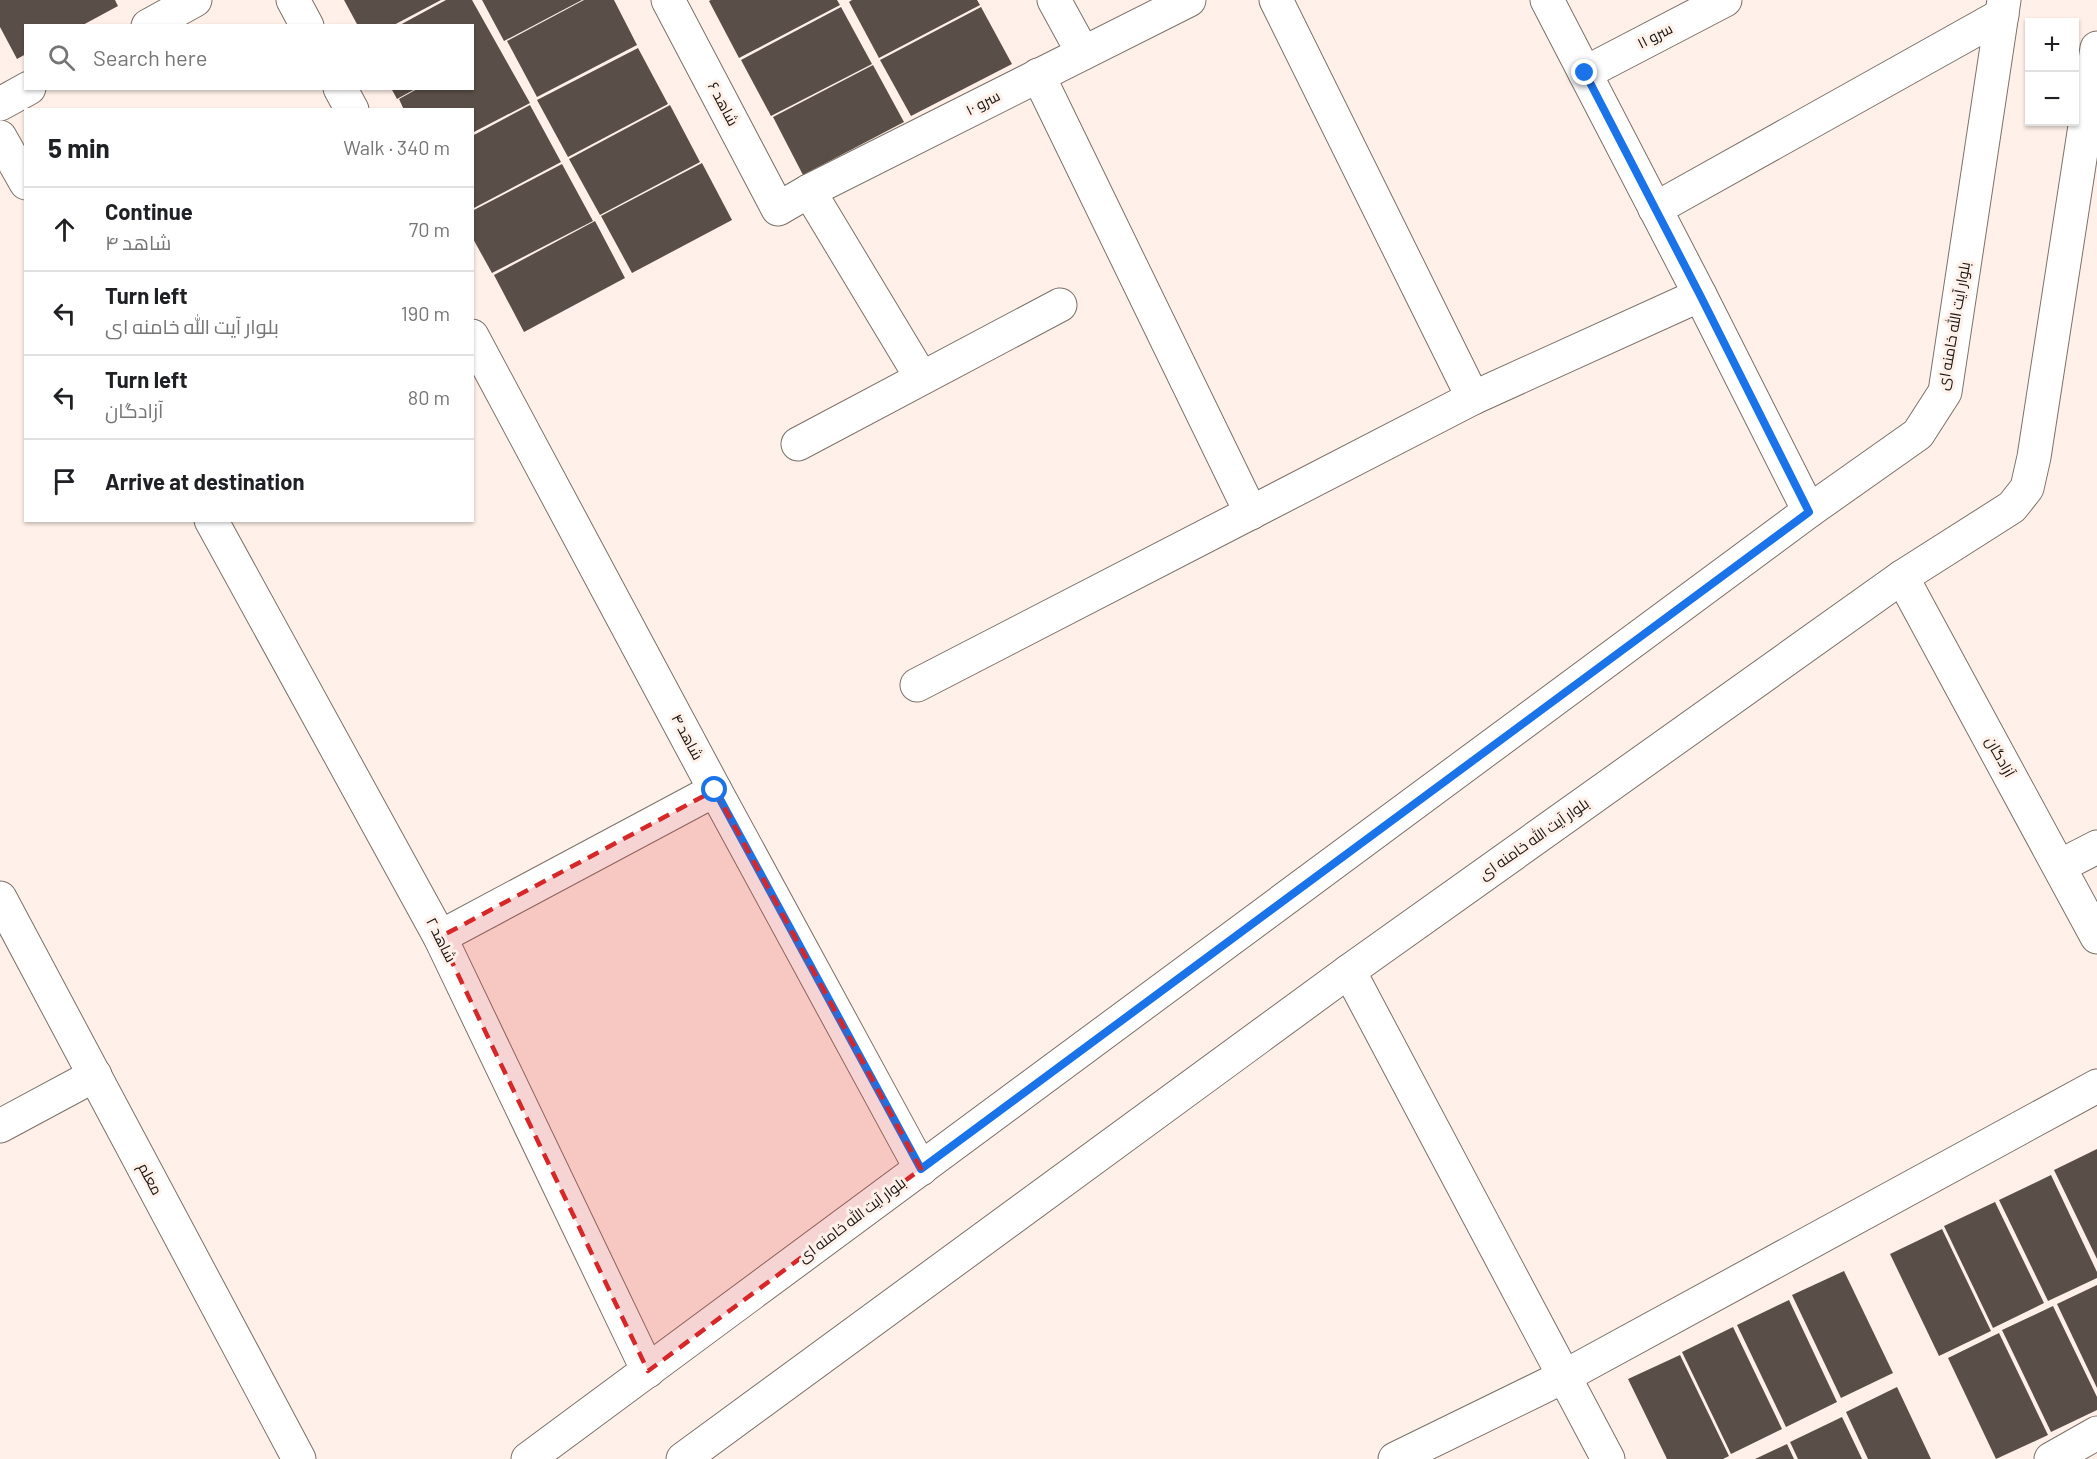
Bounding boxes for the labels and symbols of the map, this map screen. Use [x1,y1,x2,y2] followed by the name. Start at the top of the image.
[1634,19,1676,52] street label: سرو ۱۱
[1571,59,1597,85] route end
[705,79,743,128] street label: شاهد ۶
[962,86,1003,119] street label: سرو ۱۰
[1933,260,1975,392] street label: بلوار آیت الله خامنه ای
[668,710,708,763] street label: شاهد ۴
[1981,733,2019,781] street label: آزادگان
[701,776,727,802] route start
[1475,793,1593,885] street label: بلوار آیت الله خامنه ای
[423,914,461,965] street label: شاهد ۲
[133,1159,167,1199] street label: معلم
[794,1173,910,1267] street label: بلوار آیت الله خامنه ای

